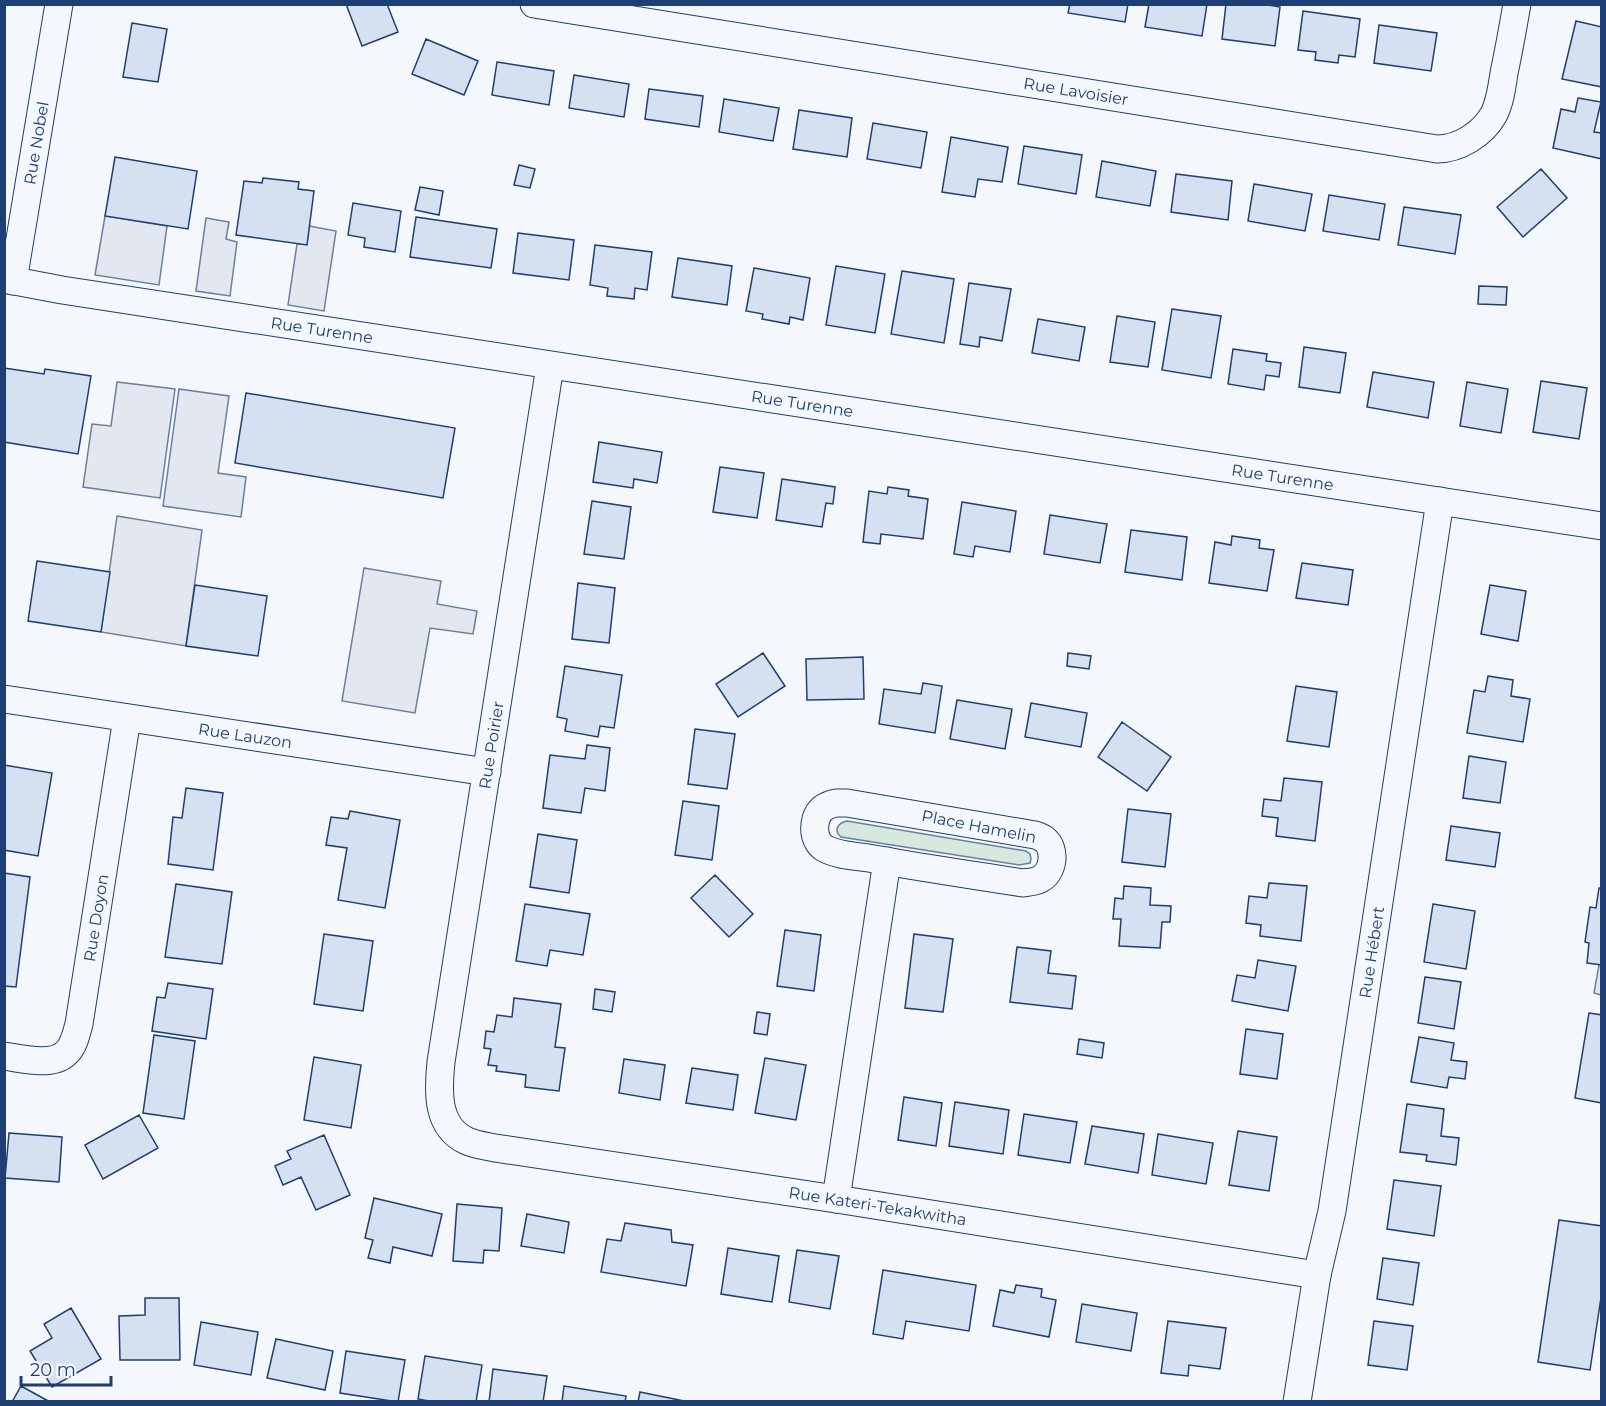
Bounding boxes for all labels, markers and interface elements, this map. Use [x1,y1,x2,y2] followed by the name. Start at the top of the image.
[1022,74,1130,109] street label: Rue Lavoisier
[20,100,53,186] street label: Rue Nobel
[269,313,374,348] street label: Rue Turenne
[750,387,855,421] street label: Rue Turenne
[1230,460,1335,495] street label: Rue Turenne
[475,700,508,790] street label: Rue Poirier
[197,719,293,752] street label: Rue Lauzon
[920,806,1038,847] street label: Place Hamelin
[80,873,112,963] street label: Rue Doyon
[1355,905,1388,1000] street label: Rue Hébert
[787,1183,968,1230] street label: Rue Kateri-Tekakwitha
[21,1349,111,1387] scale bar
[30,1359,76,1381] text: 20 m

